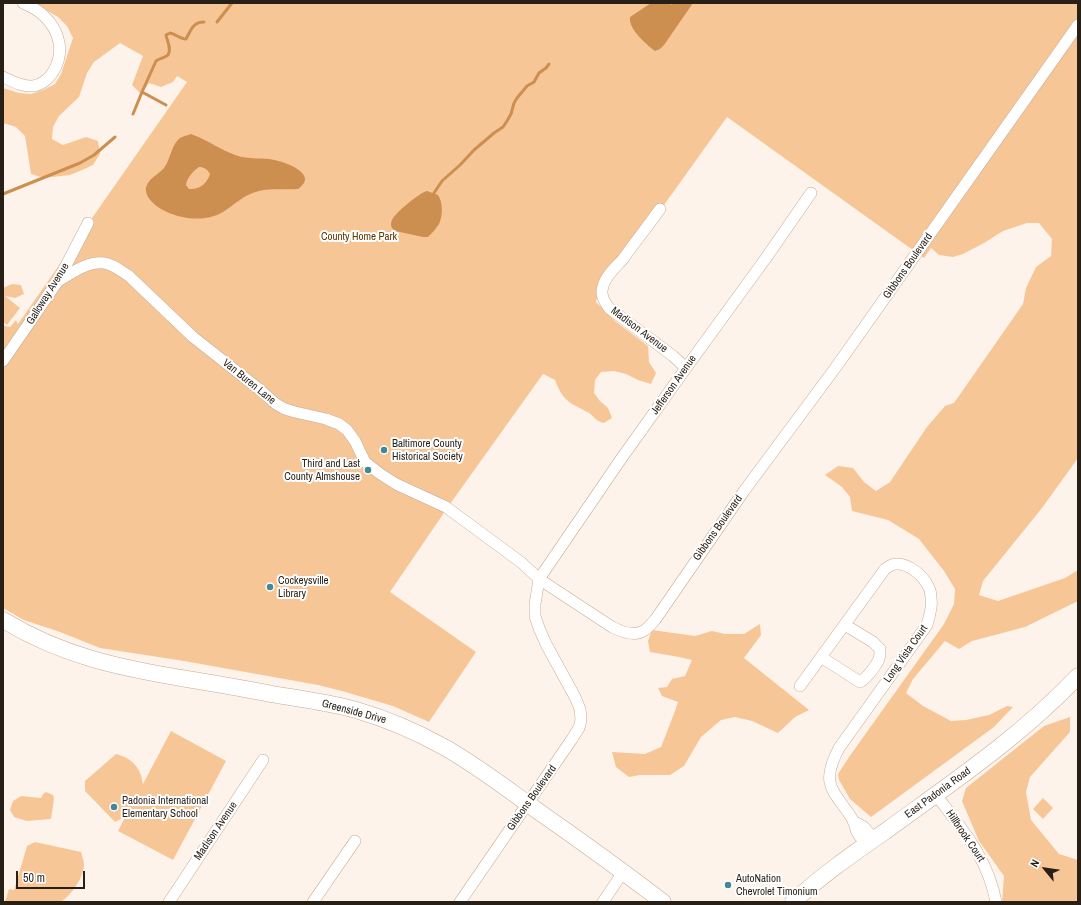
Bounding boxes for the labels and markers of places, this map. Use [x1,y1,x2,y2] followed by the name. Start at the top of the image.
[392,437,463,463] place label: Baltimore County Historical Society
[379,445,389,455] marker: Baltimore County Historical Society
[284,457,360,483] place label: Third and Last County Almshouse
[363,465,373,475] marker: Third and Last County Almshouse
[278,574,329,600] place label: Cockeysville Library
[265,582,275,592] marker: Cockeysville Library
[122,794,208,820] place label: Padonia International Elementary School
[109,802,119,812] marker: Padonia International Elementary School
[736,872,818,898] place label: AutoNation Chevrolet Timonium
[723,880,733,890] marker: AutoNation Chevrolet Timonium

